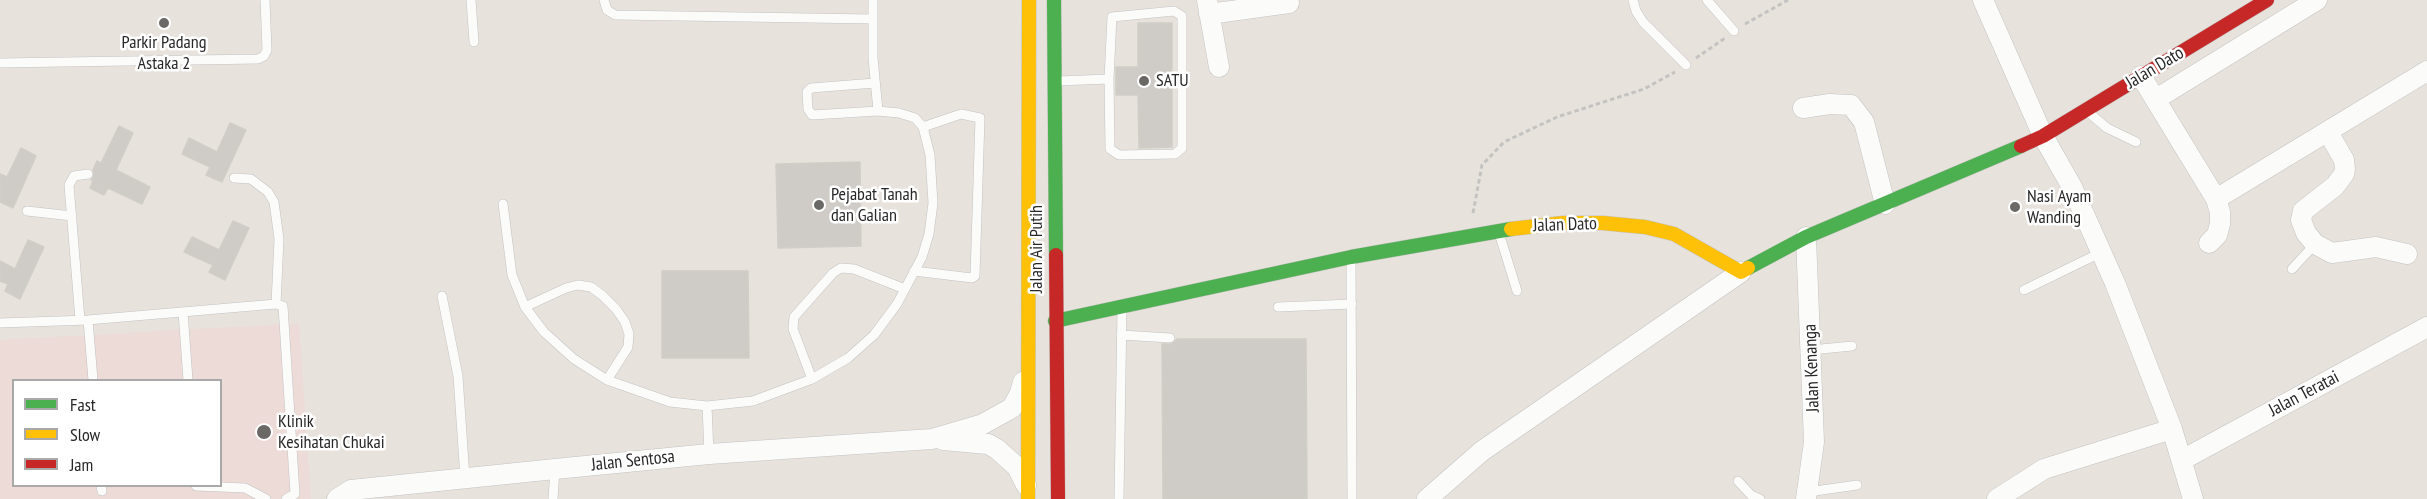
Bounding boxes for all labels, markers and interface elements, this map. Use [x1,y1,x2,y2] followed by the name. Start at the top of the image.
[157,16,171,30] marker: Parkir Padang Astaka 2
[122,32,206,74] place label: Parkir Padang Astaka 2
[2122,42,2188,94] street label: Jalan Dato
[1156,70,1189,92] place label: SATU
[1137,74,1151,88] marker: SATU
[831,184,918,226] place label: Pejabat Tanah dan Galian
[2027,186,2091,228] place label: Nasi Ayam Wanding
[812,198,826,212] marker: Pejabat Tanah dan Galian
[2008,200,2022,214] marker: Nasi Ayam Wanding
[1026,205,1048,293] street label: Jalan Air Putih
[1533,213,1597,237] street label: Jalan Dato
[1800,324,1824,412] street label: Jalan Kenanga
[2265,367,2343,421] street label: Jalan Teratai
[12,379,222,487] legend
[70,393,96,416] text: Fast
[278,411,385,454] place label: Klinik Kesihatan Chukai
[70,423,100,446] text: Slow
[255,423,273,441] marker: Klinik Kesihatan Chukai
[590,446,676,476] street label: Jalan Sentosa
[70,453,93,476] text: Jam

